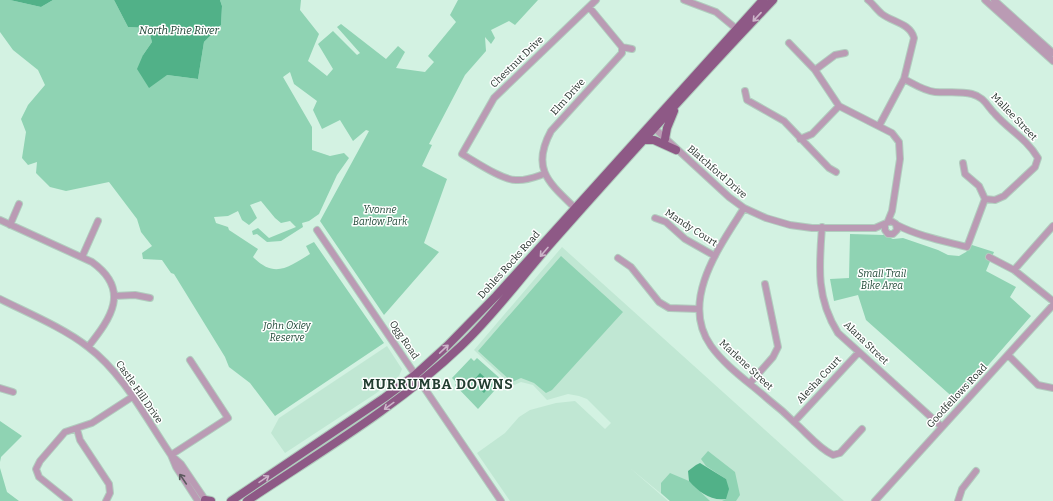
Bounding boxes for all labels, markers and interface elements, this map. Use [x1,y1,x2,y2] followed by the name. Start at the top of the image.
[752,12,762,22] one-way arrow
[139,24,220,37] water label: North Pine River
[488,34,546,90] street label: Chestnut Drive
[548,76,588,118] street label: Elm Drive
[988,91,1040,143] street label: Mallee Street
[685,143,749,201] street label: Blatchford Drive
[353,204,408,228] park label: Yvonne Barlow Park
[663,207,720,250] street label: Mandy Court
[475,229,543,301] street label: Dohles Rocks Road
[539,247,548,257] one-way arrow
[858,268,907,292] park label: Small Trail Bike Area
[387,318,421,362] street label: Ogg Road
[841,319,891,367] street label: Alana Street
[262,320,312,344] park label: John Oxley Reserve
[717,337,776,393] street label: Marlene Street
[439,344,449,353] one-way arrow
[794,354,844,406] street label: Alesha Court
[113,358,165,426] street label: Castle Hill Drive
[924,362,990,430] street label: Goodfellows Road
[362,376,514,393] district label: MURRUMBA DOWNS
[384,401,395,410] one-way arrow
[179,474,187,485] one-way arrow
[258,475,269,483] one-way arrow

